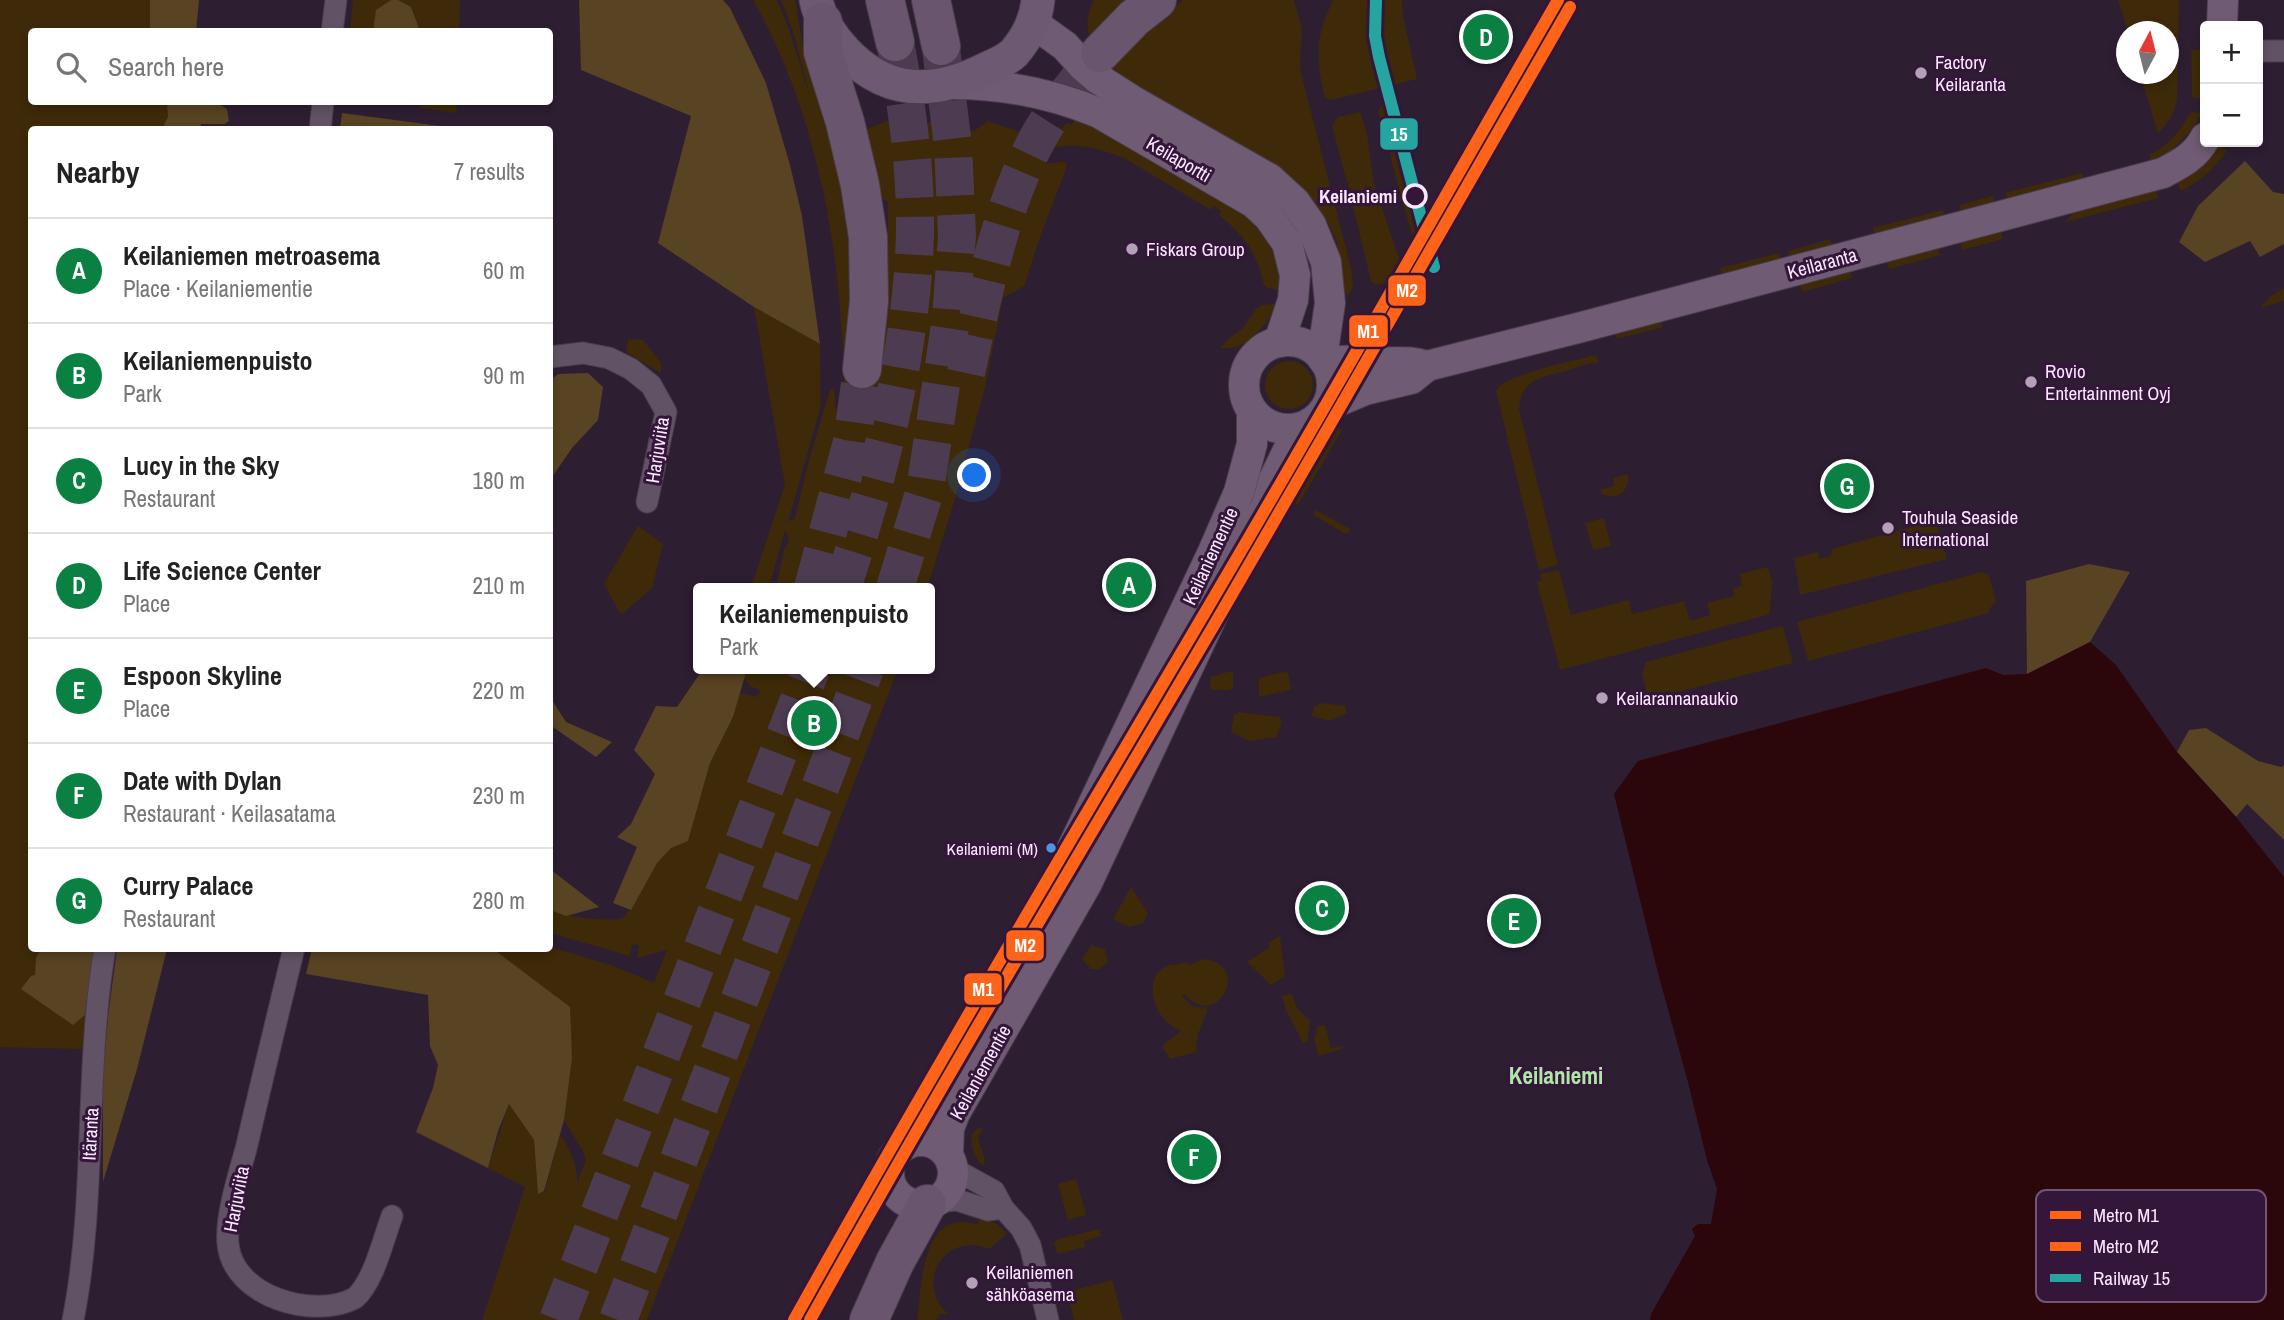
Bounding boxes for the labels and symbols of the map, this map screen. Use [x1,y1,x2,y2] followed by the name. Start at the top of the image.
[1463,11,1509,63] pin: D
[2116,21,2179,84] north arrow
[1935,49,2006,97] place label: Factory Keilaranta
[1913,65,1929,81] marker: Factory Keilaranta
[1379,117,1419,151] line badge: 15
[1390,121,1408,147] text: 15
[1142,130,1216,188] street label: Keilaportti
[1319,183,1397,209] place label: Keilaniemi
[1403,184,1427,208] marker: Keilaniemi
[1146,236,1245,262] place label: Fiskars Group
[1124,241,1140,257] marker: Fiskars Group
[1784,241,1860,285] street label: Keilaranta
[1387,274,1427,307] line badge: M2
[1396,277,1418,303] text: M2
[1348,314,1389,348] line badge: M1
[1357,318,1379,344] text: M1
[2045,358,2171,406] place label: Rovio Entertainment Oyj
[2023,374,2039,390] marker: Rovio Entertainment Oyj
[639,415,675,485] street label: Harjuviita
[957,458,991,492] your location
[1824,460,1870,512] pin: G
[1176,503,1244,609] street label: Keilaniementie
[1902,504,2018,552] place label: Touhula Seaside International
[1880,520,1896,536] marker: Touhula Seaside International
[1106,559,1152,611] pin: A
[1616,685,1738,711] place label: Keilarannanaukio
[1594,690,1610,706] marker: Keilarannanaukio
[791,697,837,749] pin: B
[947,837,1038,860] place label: Keilaniemi (M)
[1044,841,1058,855] marker: Keilaniemi (M)
[1299,882,1345,934] pin: C
[1491,895,1537,947] pin: E
[1005,929,1045,962] line badge: M2
[1014,932,1036,958] text: M2
[963,972,1003,1006] line badge: M1
[972,976,994,1002] text: M1
[943,1020,1017,1124] street label: Keilaniementie
[1509,1060,1603,1091] district label: Keilaniemi
[76,1107,104,1161] street label: Itäranta
[1171,1131,1217,1183] pin: F
[217,1163,255,1234] street label: Harjuviita
[2036,1190,2266,1302] legend
[2093,1202,2159,1228] text: Metro M1
[2093,1233,2159,1259] text: Metro M2
[986,1259,1075,1307] place label: Keilaniemen sähköasema
[2093,1265,2170,1291] text: Railway 15
[964,1275,980,1291] marker: Keilaniemen sähköasema

